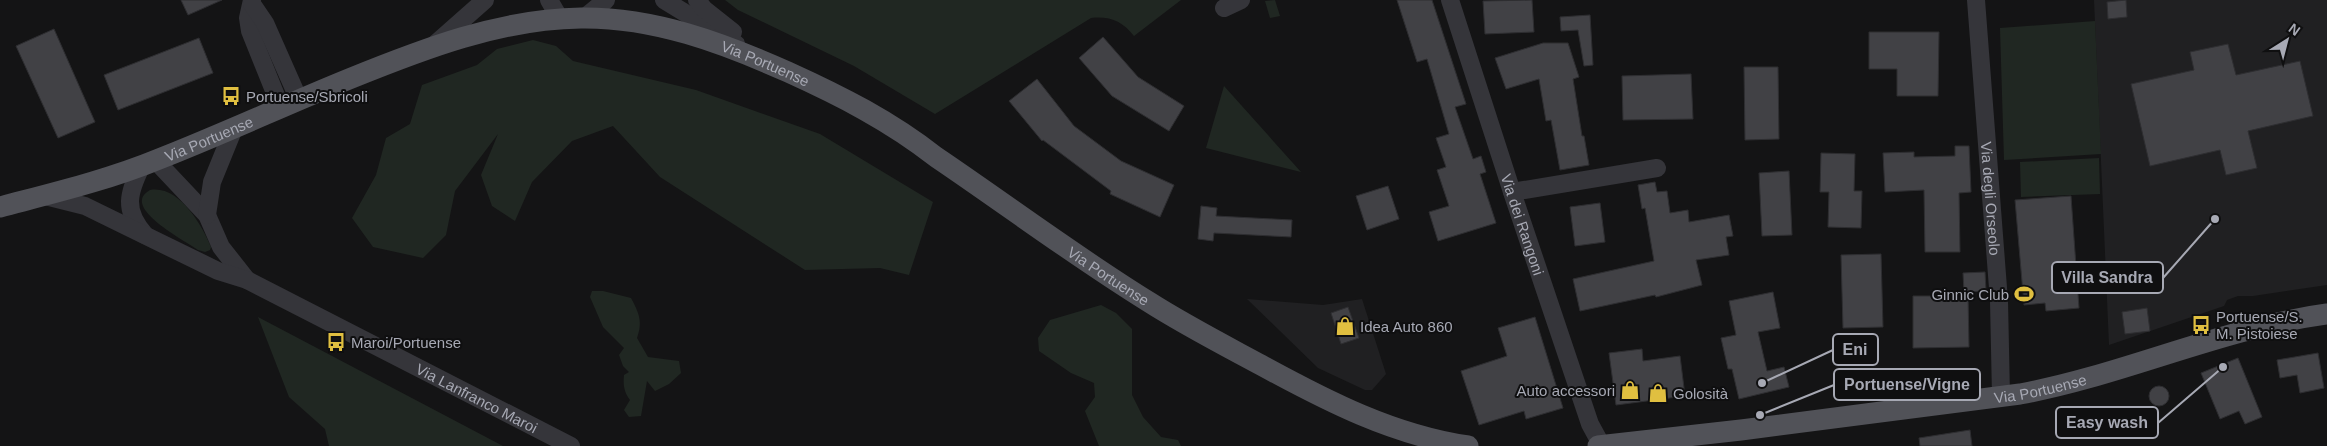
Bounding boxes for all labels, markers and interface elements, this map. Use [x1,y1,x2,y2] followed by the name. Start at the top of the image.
[2262,15,2312,65] north arrow
[2286,20,2303,39] text: N
[719,37,812,89] street label: Via Portuense
[220,85,242,107] bus stop icon: Portuense/Sbricoli
[246,88,368,105] place label: Portuense/Sbricoli
[162,112,255,164] street label: Via Portuense
[1978,141,2004,256] street label: Via degli Orseolo
[1498,172,1548,277] street label: Via dei Rangoni
[1065,243,1153,309] street label: Via Portuense
[2052,262,2163,293] callout: Villa Sandra
[2061,269,2153,286] text: Villa Sandra
[2013,283,2035,305] sports icon: Ginnic Club
[1931,286,2009,303] place label: Ginnic Club
[2216,308,2303,342] place label: Portuense/S. M. Pistoiese
[2190,314,2212,336] bus stop icon: Portuense/S. M. Pistoiese
[1334,315,1356,337] shop icon: Idea Auto 860
[1360,318,1453,335] place label: Idea Auto 860
[325,331,347,353] bus stop icon: Maroi/Portuense
[351,334,461,351] place label: Maroi/Portuense
[1833,334,1878,365] callout: Eni
[1843,341,1867,358] text: Eni
[413,360,540,436] street label: Via Lanfranco Maroi
[1834,369,1980,400] callout: Portuense/Vigne
[1993,370,2088,406] street label: Via Portuense
[1844,376,1970,393] text: Portuense/Vigne
[1619,379,1641,401] shop icon: Auto accessori
[1517,382,1615,399] place label: Auto accessori
[1647,382,1669,404] shop icon: Golosità
[1673,385,1729,402] place label: Golosità
[2056,407,2158,438] callout: Easy wash
[2066,414,2148,431] text: Easy wash

